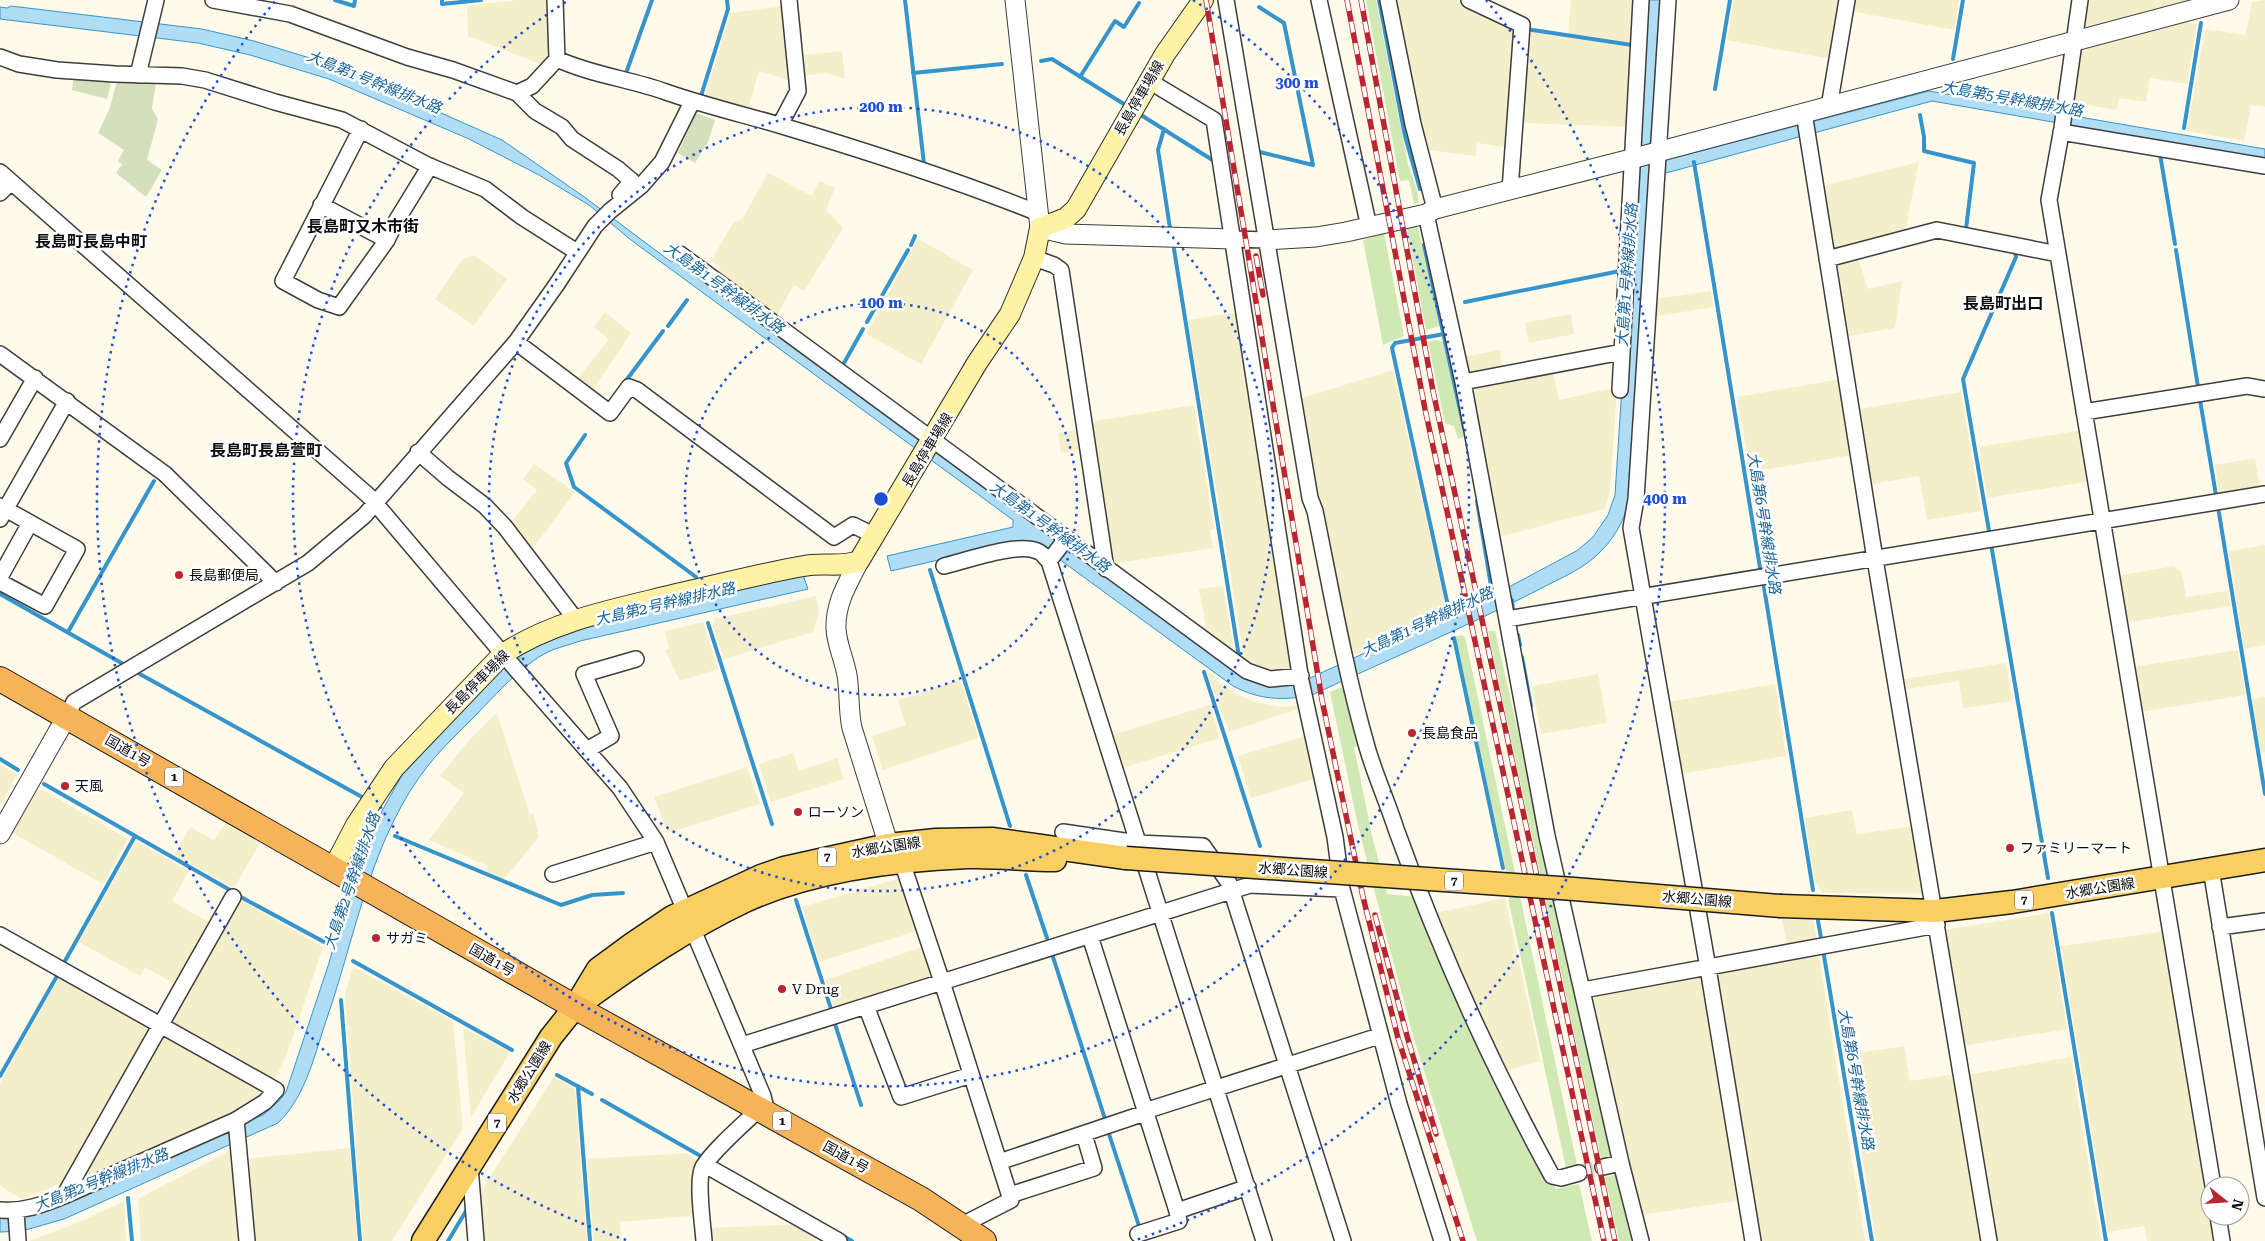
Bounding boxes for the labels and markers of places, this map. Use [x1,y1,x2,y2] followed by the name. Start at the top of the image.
[872,490,890,508] centre of rings
[189,567,259,583] place label: 長島郵便局
[173,569,185,581] marker: 長島郵便局
[1422,725,1478,741] place label: 長島食品
[1406,727,1418,739] marker: 長島食品
[75,778,103,794] place label: 天風
[59,780,71,792] marker: 天風
[808,804,864,820] place label: ローソン
[792,806,804,818] marker: ローソン
[2020,840,2132,856] place label: ファミリーマート
[2004,842,2016,854] marker: ファミリーマート
[386,930,428,946] place label: サガミ
[370,932,382,944] marker: サガミ
[792,981,839,997] place label: V Drug
[776,983,788,995] marker: V Drug

